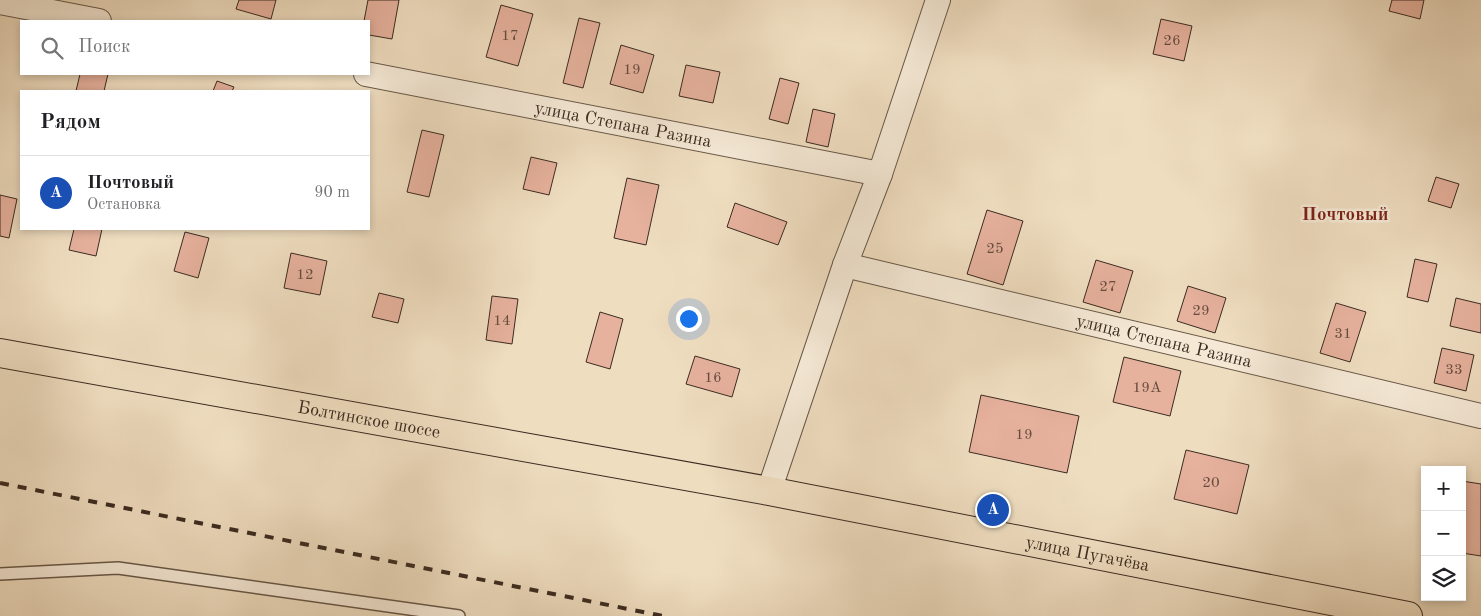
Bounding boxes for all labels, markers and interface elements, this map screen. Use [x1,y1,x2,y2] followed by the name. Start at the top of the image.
[20,20,370,75] search box
[501,29,519,44] house number: 17
[38,34,66,62] icon: search
[1163,34,1181,49] house number: 26
[78,38,130,57] text: Поиск
[623,63,641,78] house number: 19
[533,99,713,151] street label: улица Степана Разина
[40,112,101,133] text: Рядом
[87,174,174,193] text: Почтовый
[50,185,62,201] text: A
[314,185,350,201] text: 90 m
[87,197,161,213] text: Остановка
[1301,206,1389,225] district label: Почтовый
[986,242,1004,257] house number: 25
[296,268,314,283] house number: 12
[1099,280,1117,295] house number: 27
[1192,304,1210,319] house number: 29
[676,306,702,332] your location
[1074,312,1254,371] street label: улица Степана Разина
[493,314,511,329] house number: 14
[1334,327,1352,342] house number: 31
[1445,363,1463,378] house number: 33
[704,371,722,386] house number: 16
[1133,381,1162,396] house number: 19А
[296,399,442,442] street label: Болтинское шоссе
[1015,428,1033,443] house number: 19
[1421,466,1466,601] map controls
[1421,466,1466,511] button: +
[1202,476,1220,491] house number: 20
[977,491,1009,529] pin: A
[1421,511,1466,556] button: −
[1024,533,1151,575] street label: улица Пугачёва
[1421,556,1466,601] button: layers

